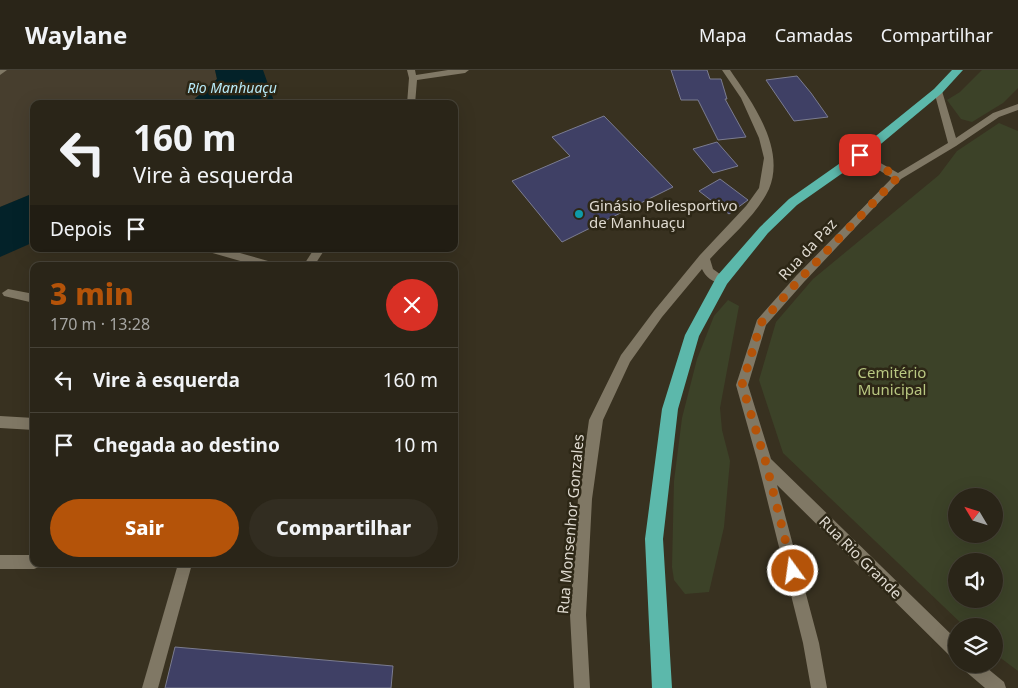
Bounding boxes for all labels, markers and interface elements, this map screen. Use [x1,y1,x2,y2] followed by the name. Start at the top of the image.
[25,18,127,51] text: Waylane
[699,23,747,47] text: Mapa
[775,23,853,47] text: Camadas
[881,23,993,47] text: Compartilhar
[187,78,277,97] water label: Rio Manhuaçu
[133,114,236,161] text: 160 m
[50,120,115,185] icon: left
[839,134,881,176] pin
[846,141,874,169] icon: arrive
[133,159,294,189] text: Vire à esquerda
[589,195,738,232] place label: Ginásio Poliesportivo de Manhuaçu
[573,208,585,220] marker: Ginásio Poliesportivo de Manhuaçu
[773,214,841,284] street label: Rua da Paz
[122,215,150,243] icon: arrive
[50,216,112,242] text: Depois
[50,273,134,314] text: 3 min
[386,279,438,331] button: close
[50,313,150,335] text: 170 m · 13:28
[858,362,926,399] park label: Cemitério Municipal
[50,366,78,394] icon: left
[93,367,240,393] text: Vire à esquerda
[383,367,438,393] text: 160 m
[50,431,78,459] icon: arrive
[93,432,280,458] text: Chegada ao destino
[394,432,438,458] text: 10 m
[552,433,588,615] street label: Rua Monsenhor Gonzales
[948,488,1002,542] north arrow
[948,488,1003,673] map controls
[50,499,239,557] button: Sair
[249,499,438,557] button: Compartilhar
[815,511,907,603] street label: Rua Rio Grande
[766,544,818,596] position arrow
[948,553,1003,608] button: sound
[948,618,1003,673] button: layers

